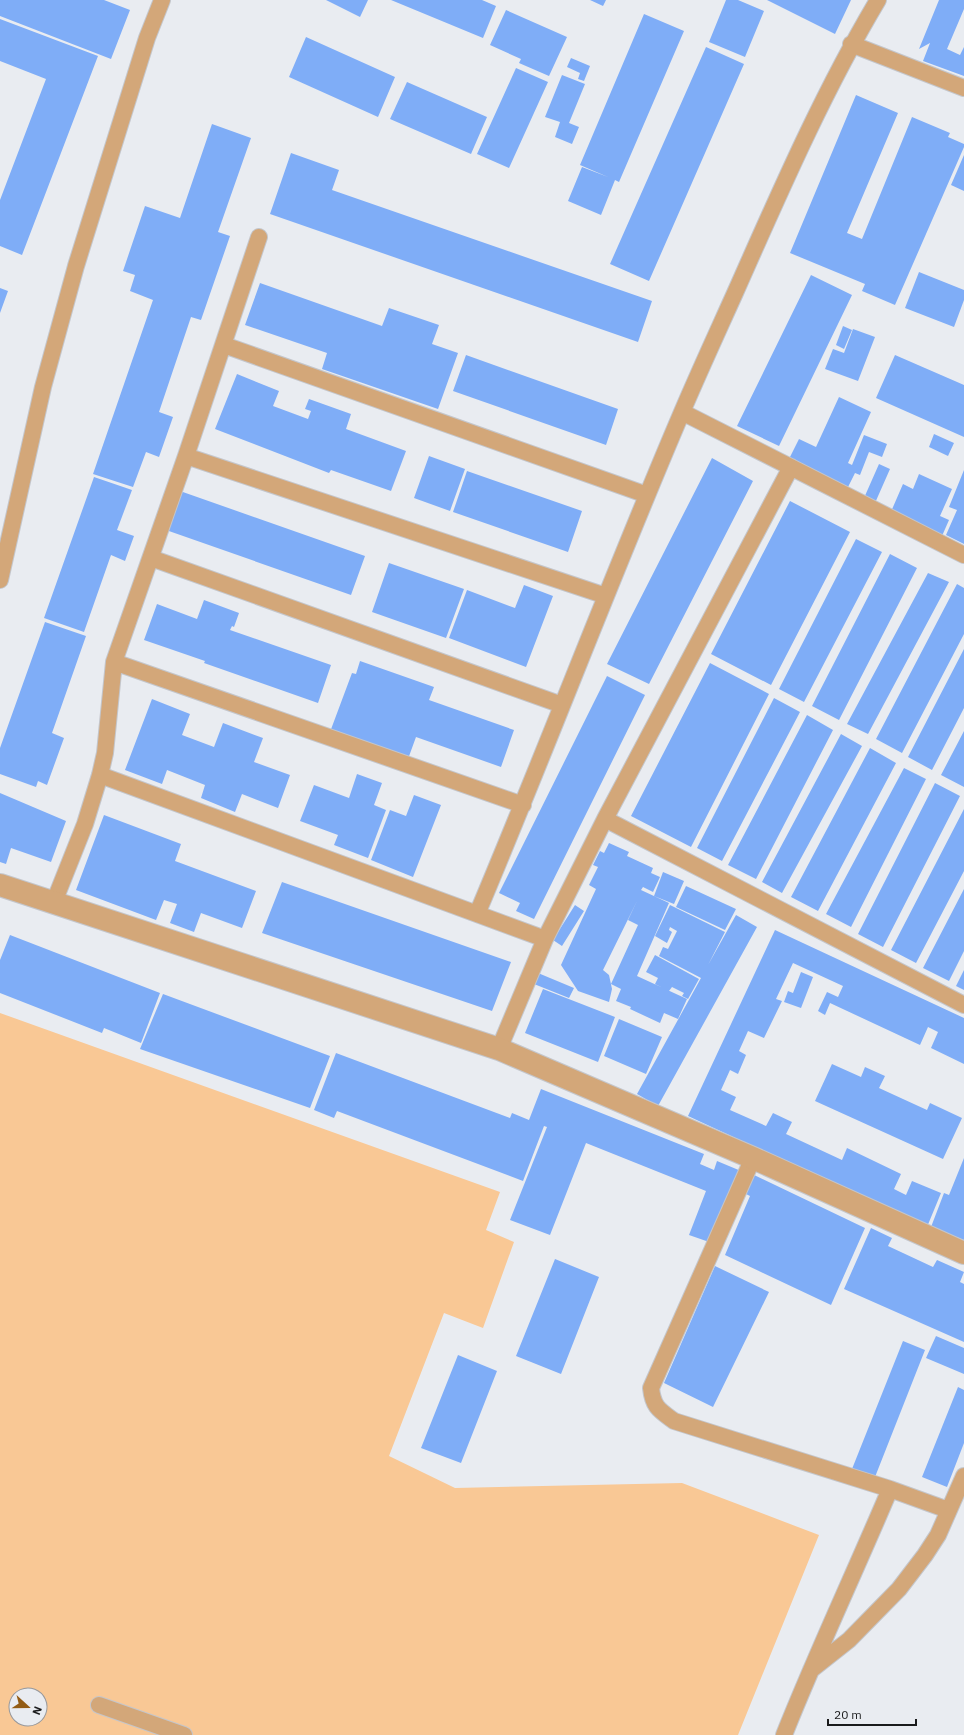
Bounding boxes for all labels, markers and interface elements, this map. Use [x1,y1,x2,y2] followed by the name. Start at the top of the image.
[8,1687,48,1727] north arrow
[828,1701,916,1727] scale bar
[29,1704,45,1717] text: N
[834,1707,862,1722] text: 20 m

